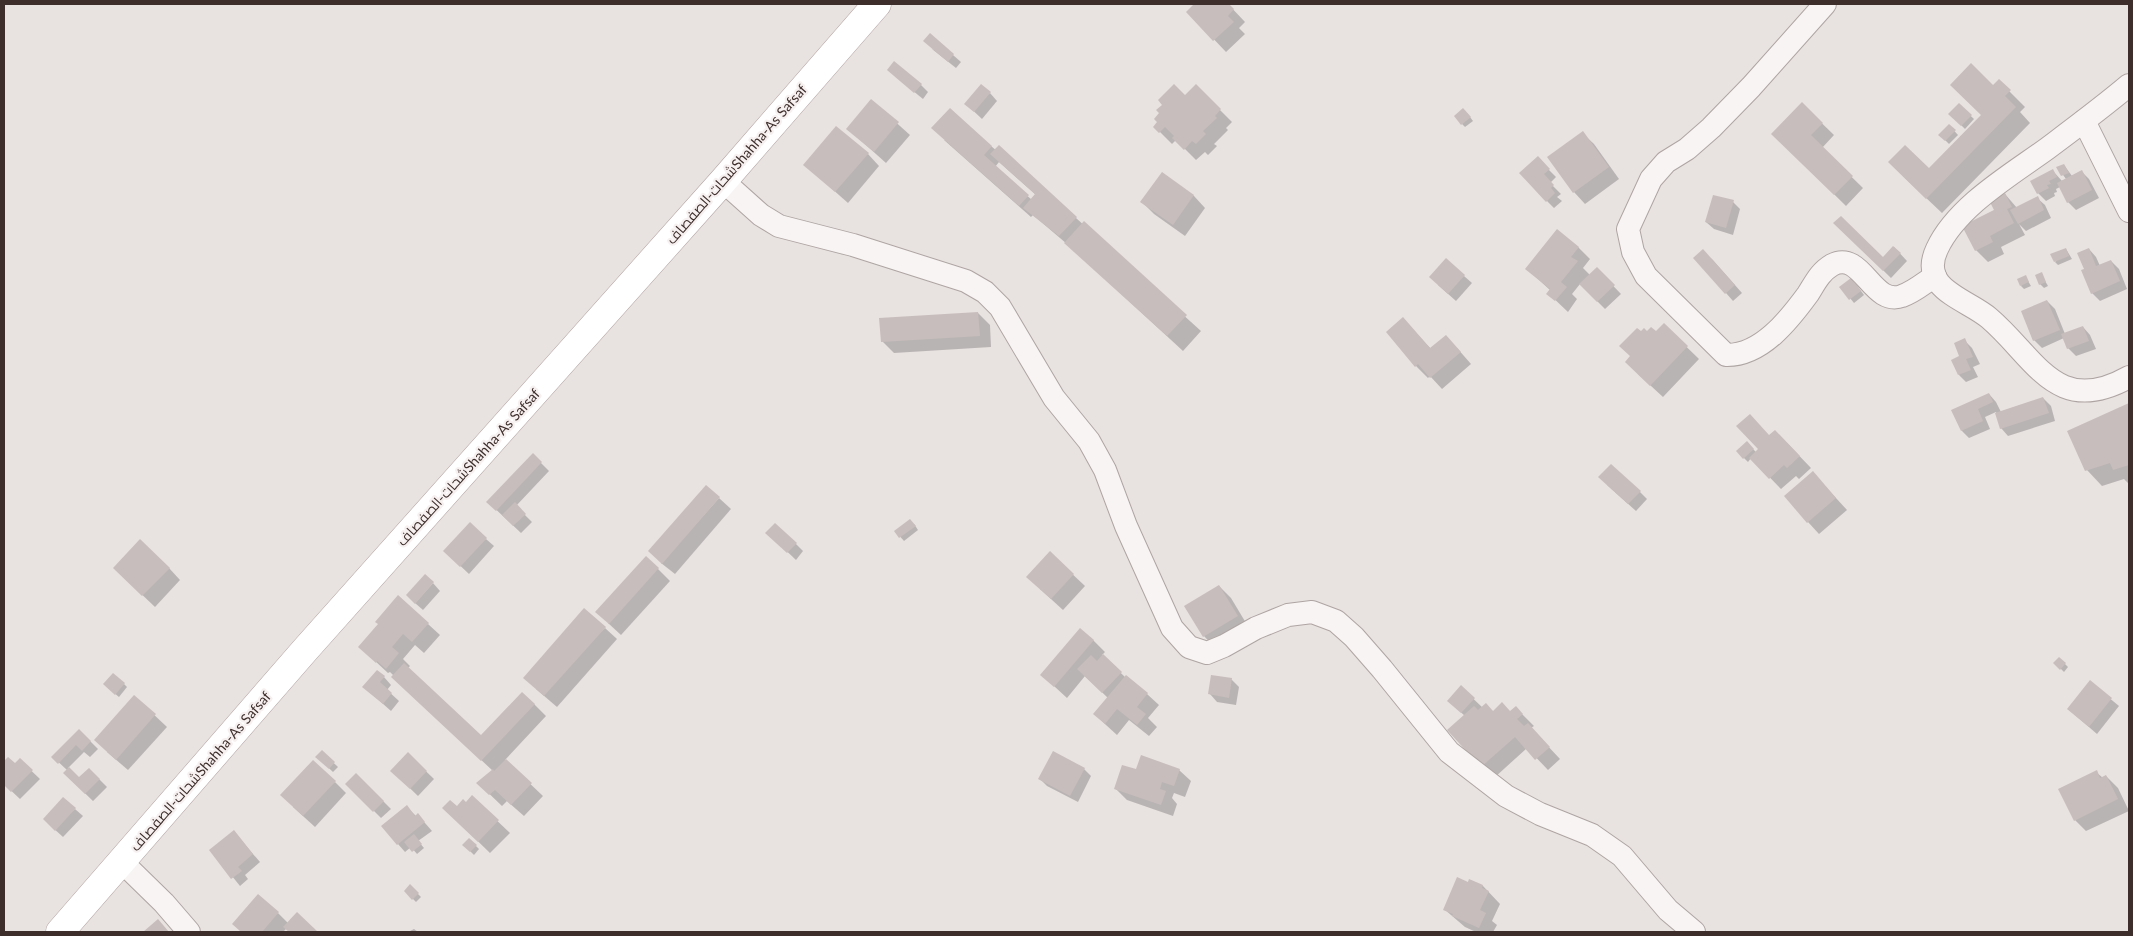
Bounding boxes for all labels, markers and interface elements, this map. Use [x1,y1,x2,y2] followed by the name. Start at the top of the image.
[662,81,810,247] street label: شحات-الصفصافShahha-As Safsaf
[393,385,543,549] street label: شحات-الصفصافShahha-As Safsaf
[126,688,274,854] street label: شحات-الصفصافShahha-As Safsaf

